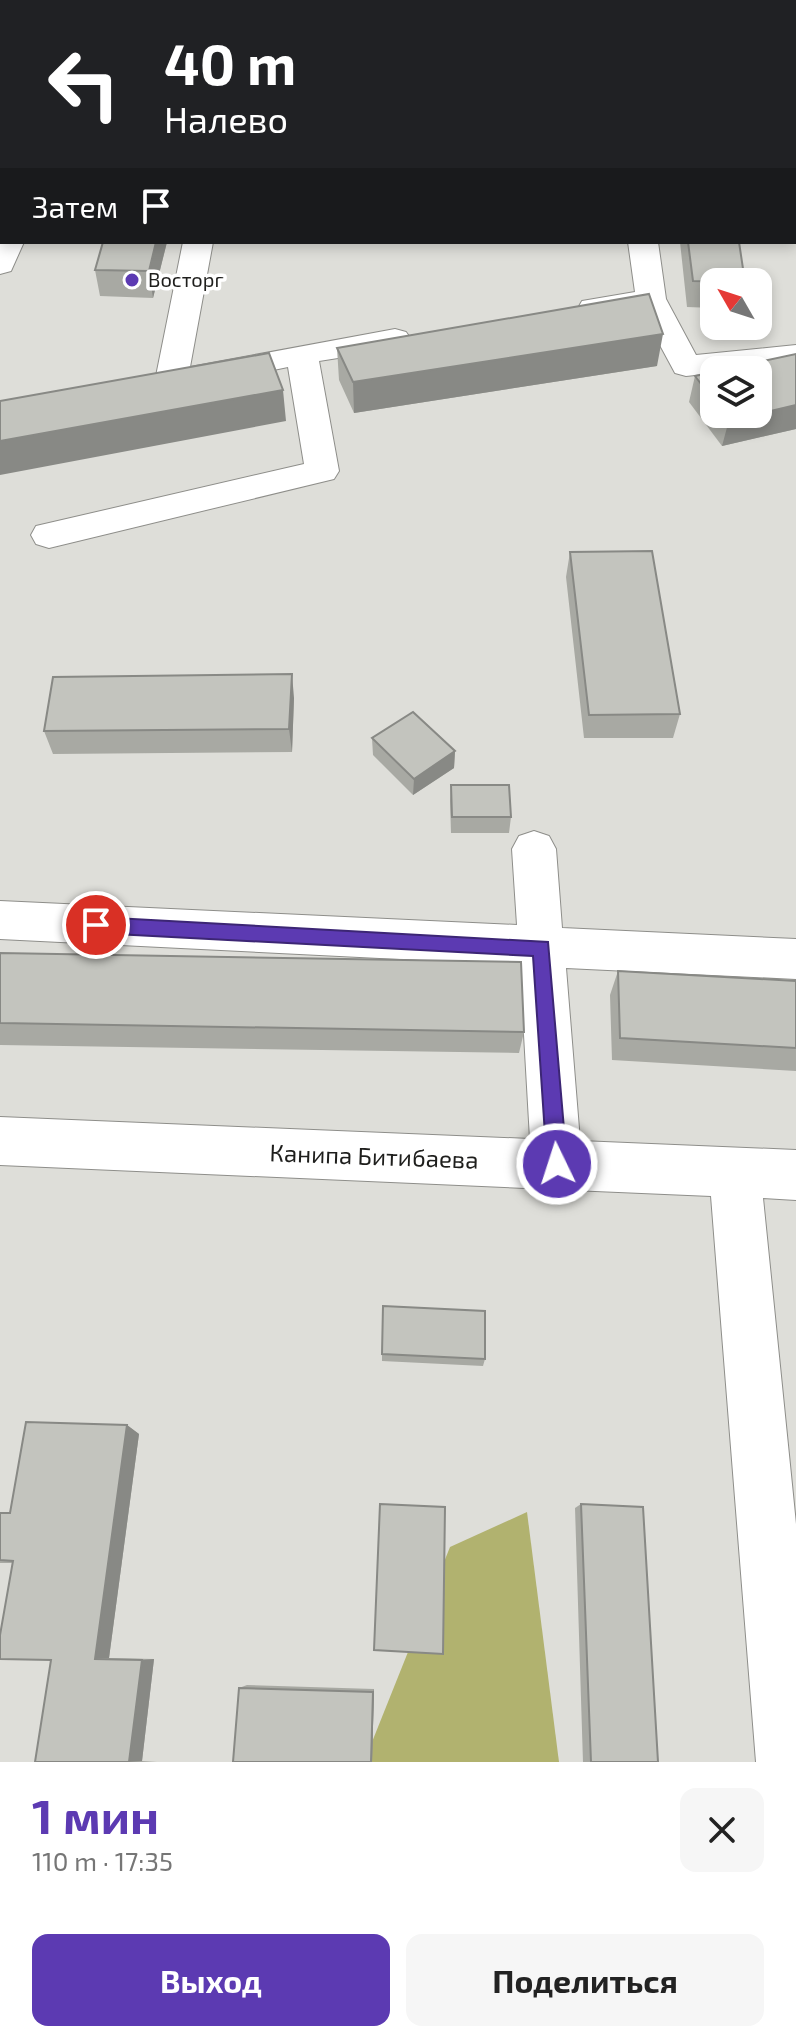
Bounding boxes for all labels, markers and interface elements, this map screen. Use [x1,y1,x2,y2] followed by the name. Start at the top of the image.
[164,29,296,96] text: 40 m
[32,32,136,136] icon: left
[164,97,288,140] text: Налево
[134,184,178,228] icon: arrive
[32,188,118,224] text: Затем
[148,267,224,291] place label: Восторг
[700,268,772,340] north arrow
[700,268,772,428] map controls
[123,271,141,289] marker: Восторг
[700,356,772,428] button: layers
[62,891,130,959] pin
[74,903,118,947] icon: arrive
[515,1122,599,1206] position arrow
[269,1137,479,1174] street label: Канипа Битибаева
[32,1786,159,1844] text: 1 мин
[680,1788,764,1872] button: close
[32,1845,173,1876] text: 110 m · 17:35
[32,1934,390,2026] button: Выход
[406,1934,764,2026] button: Поделиться

